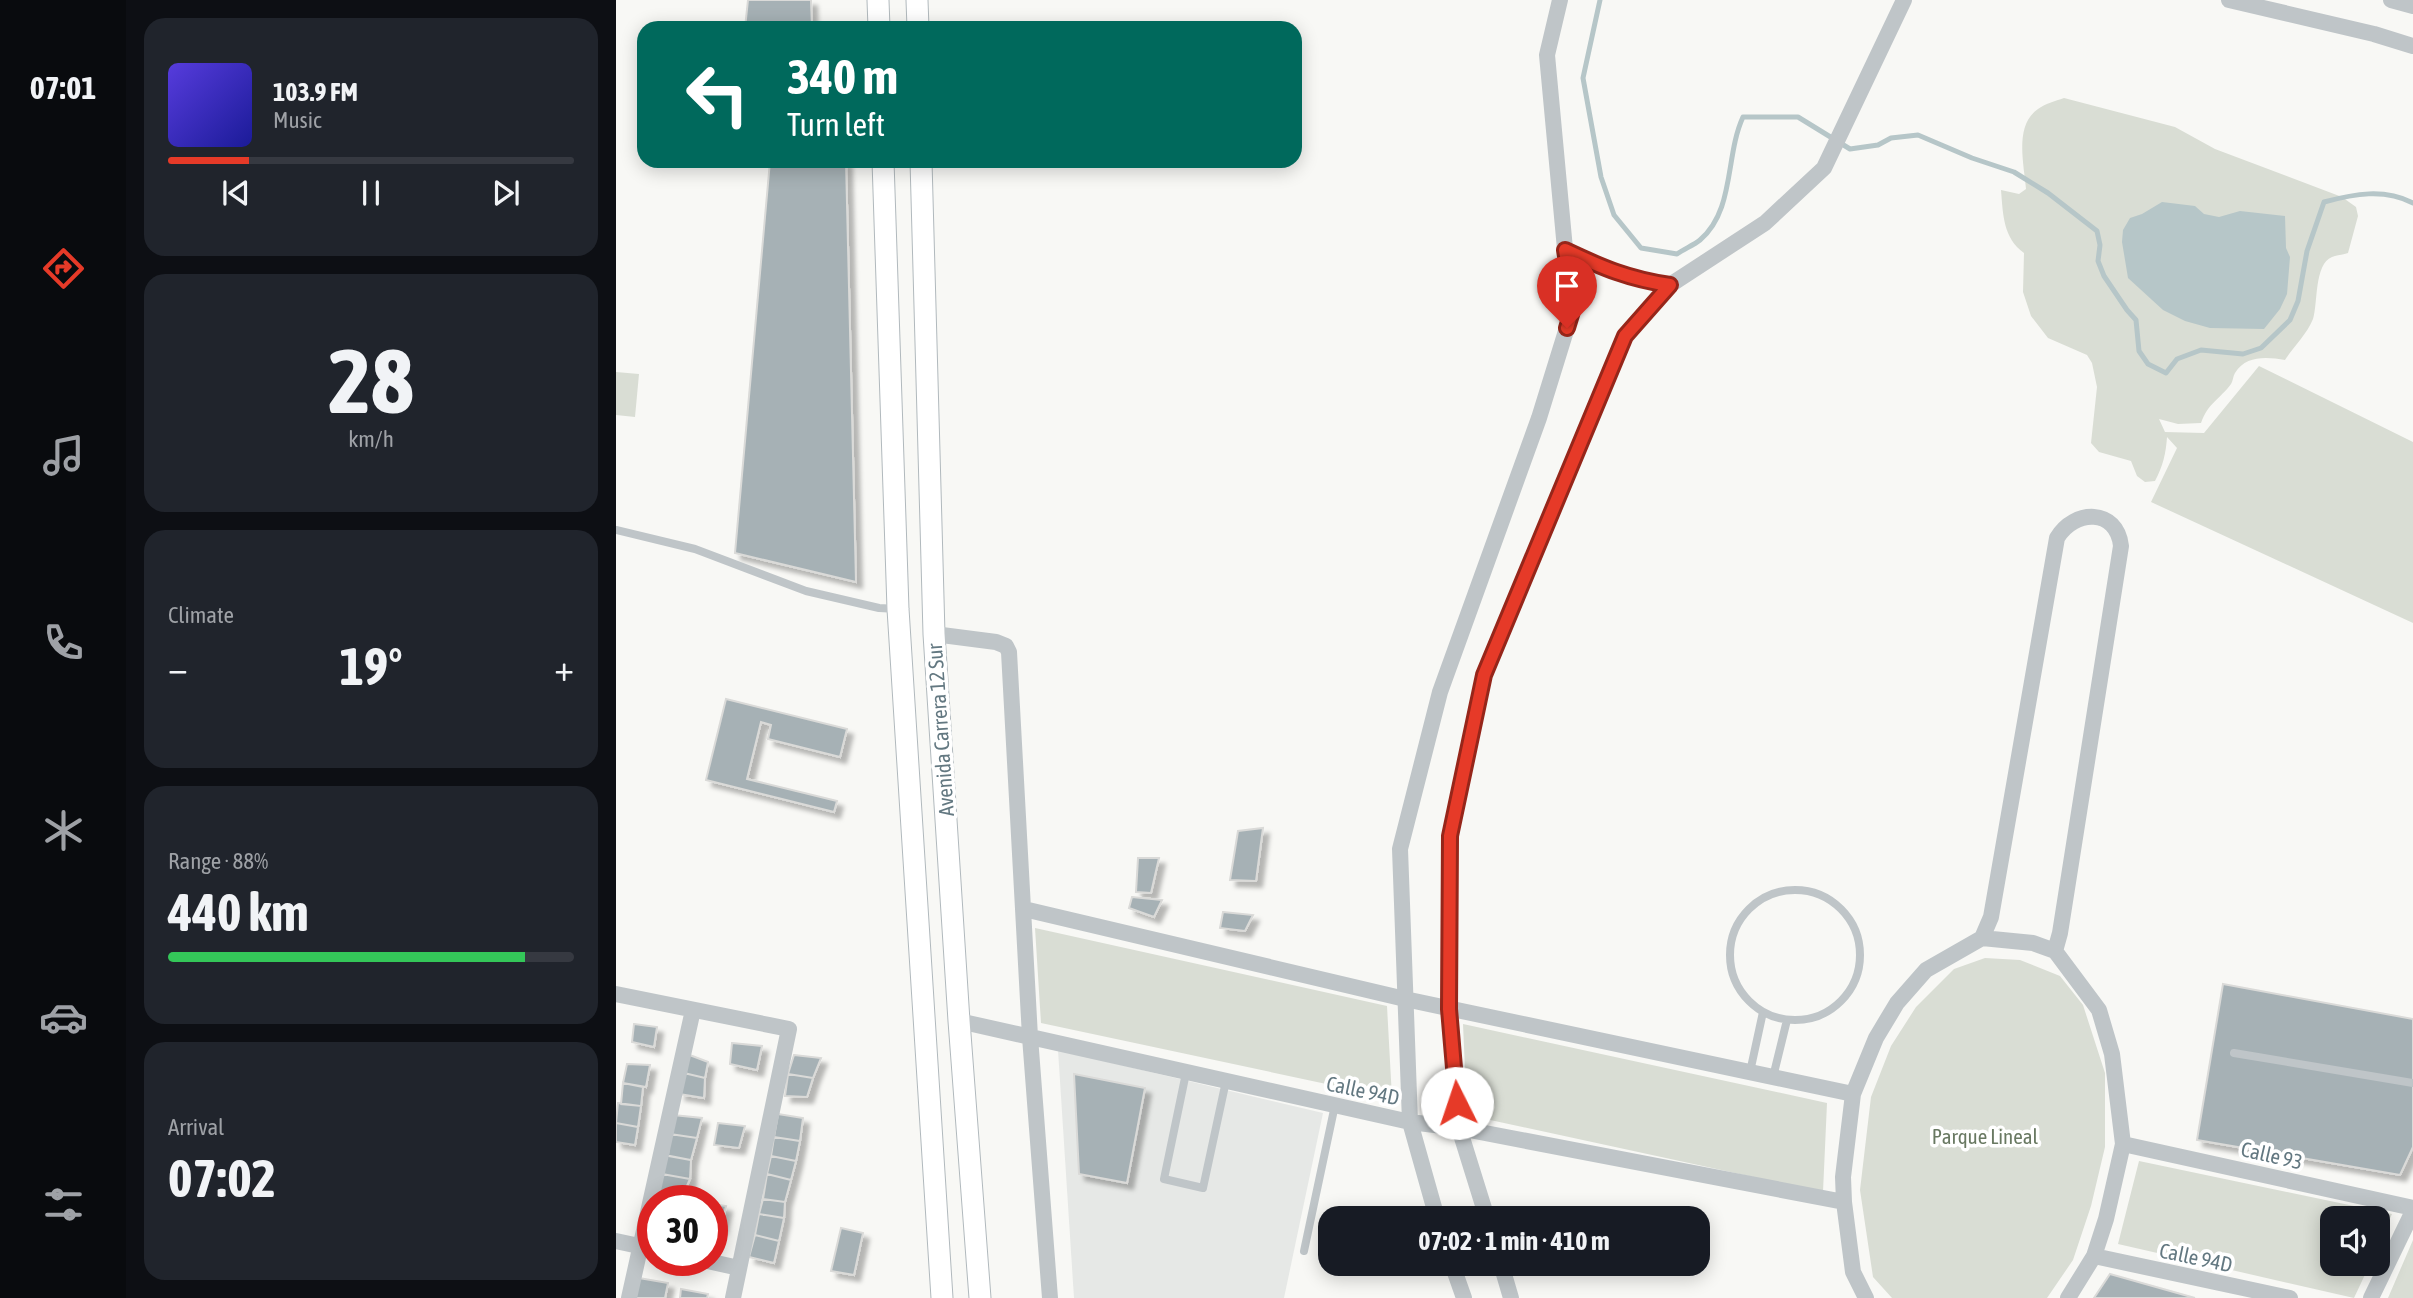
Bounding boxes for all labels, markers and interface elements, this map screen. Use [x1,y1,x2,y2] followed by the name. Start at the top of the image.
[787,48,898,104] text: 340 m
[672,49,763,140] icon: left
[30,69,96,106] text: 07:01
[273,77,358,107] text: 103.9 FM
[787,106,885,143] text: Turn left
[273,107,321,133] text: Music
[217,174,255,212] icon: previous
[352,174,390,212] icon: pause
[487,174,525,212] icon: next
[39,244,88,293] icon: directions
[1537,256,1597,328] pin
[1548,267,1586,305] icon: arrive
[328,328,414,432] text: 28
[348,426,394,452] text: km/h
[39,431,88,480] icon: music
[168,602,234,628] text: Climate
[39,618,88,667] icon: phone
[339,636,403,696] text: 19°
[922,642,958,817] street label: Avenida Carrera 12 Sur
[168,646,188,689] text: −
[554,646,574,689] text: +
[39,806,88,855] icon: climate
[168,848,268,874] text: Range · 88%
[168,882,309,942] text: 440 km
[39,993,88,1042] icon: car
[1420,1066,1494,1140] position arrow
[1324,1071,1402,1109] street label: Calle 94D
[168,1114,224,1140] text: Arrival
[1932,1124,2039,1148] park label: Parque Lineal
[2239,1136,2305,1174] street label: Calle 93
[168,1148,276,1208] text: 07:02
[39,1180,88,1229] icon: filters
[637,1185,728,1276] speed limit sign: 30
[2320,1206,2390,1276] map controls
[2320,1206,2390,1276] button: sound
[1418,1226,1610,1256] text: 07:02 · 1 min · 410 m
[2157,1238,2235,1276] street label: Calle 94D

